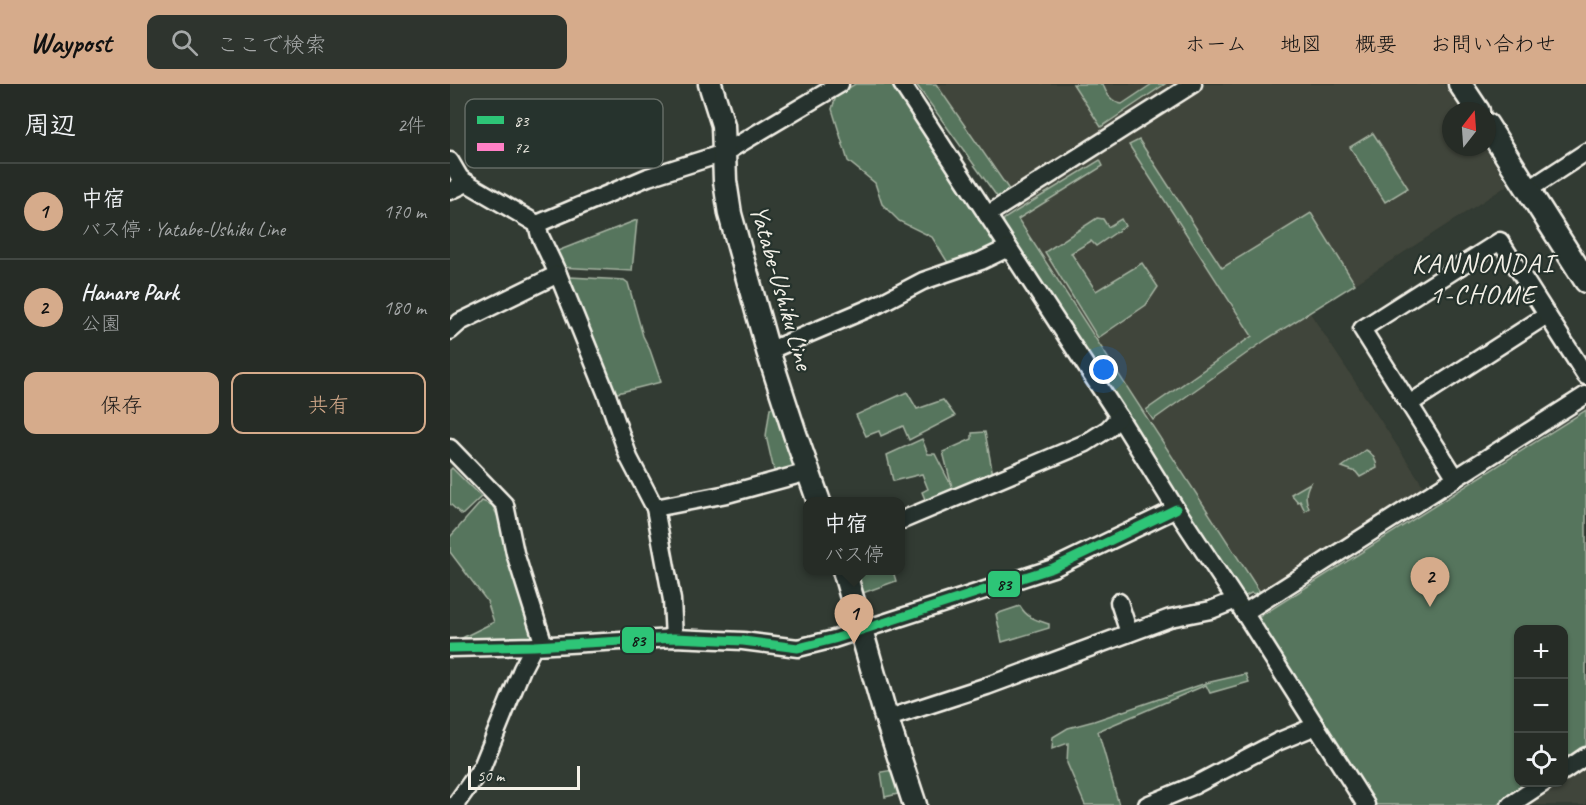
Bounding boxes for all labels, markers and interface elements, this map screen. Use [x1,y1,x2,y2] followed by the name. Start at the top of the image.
[147,15,567,69] search box
[30,25,111,60] text: Waypost
[168,26,201,59] icon: search
[216,31,326,59] text: ここで検索
[1185,31,1247,57] text: ホーム
[1280,31,1322,57] text: 地図
[1355,31,1397,57] text: 概要
[1430,31,1556,57] text: お問い合わせ
[465,99,663,168] legend
[1442,102,1496,156] north arrow
[24,109,76,142] text: 周辺
[514,111,530,131] text: 83
[397,113,426,138] text: 2件
[514,138,530,158] text: 72
[81,185,125,213] text: 中宿
[39,199,48,224] text: 1
[383,199,426,224] text: 170 m
[742,201,821,376] street label: Yatabe-Ushiku Line
[81,217,285,242] text: バス停 · Yatabe-Ushiku Line
[1412,246,1559,311] district label: KANNONDAI 1-CHOME
[81,279,179,307] text: Hanare Park
[39,295,48,320] text: 2
[383,295,426,320] text: 180 m
[81,311,121,336] text: 公園
[1089,355,1118,384] your location
[24,372,219,434] button: 保存
[231,372,426,434] button: 共有
[803,497,905,575] popup
[824,510,868,538] text: 中宿
[824,542,884,567] text: バス停
[1410,558,1450,607] pin: 2
[987,570,1021,598] line badge: 83
[997,575,1013,595] text: 83
[834,594,874,644] pin: 1
[1514,625,1568,787] map controls
[1514,625,1568,679] button: +
[621,626,655,654] line badge: 83
[631,631,647,651] text: 83
[1514,679,1568,733] button: −
[1514,733,1568,787] button: locate
[468,763,580,790] scale bar
[477,766,504,786] text: 50 m

